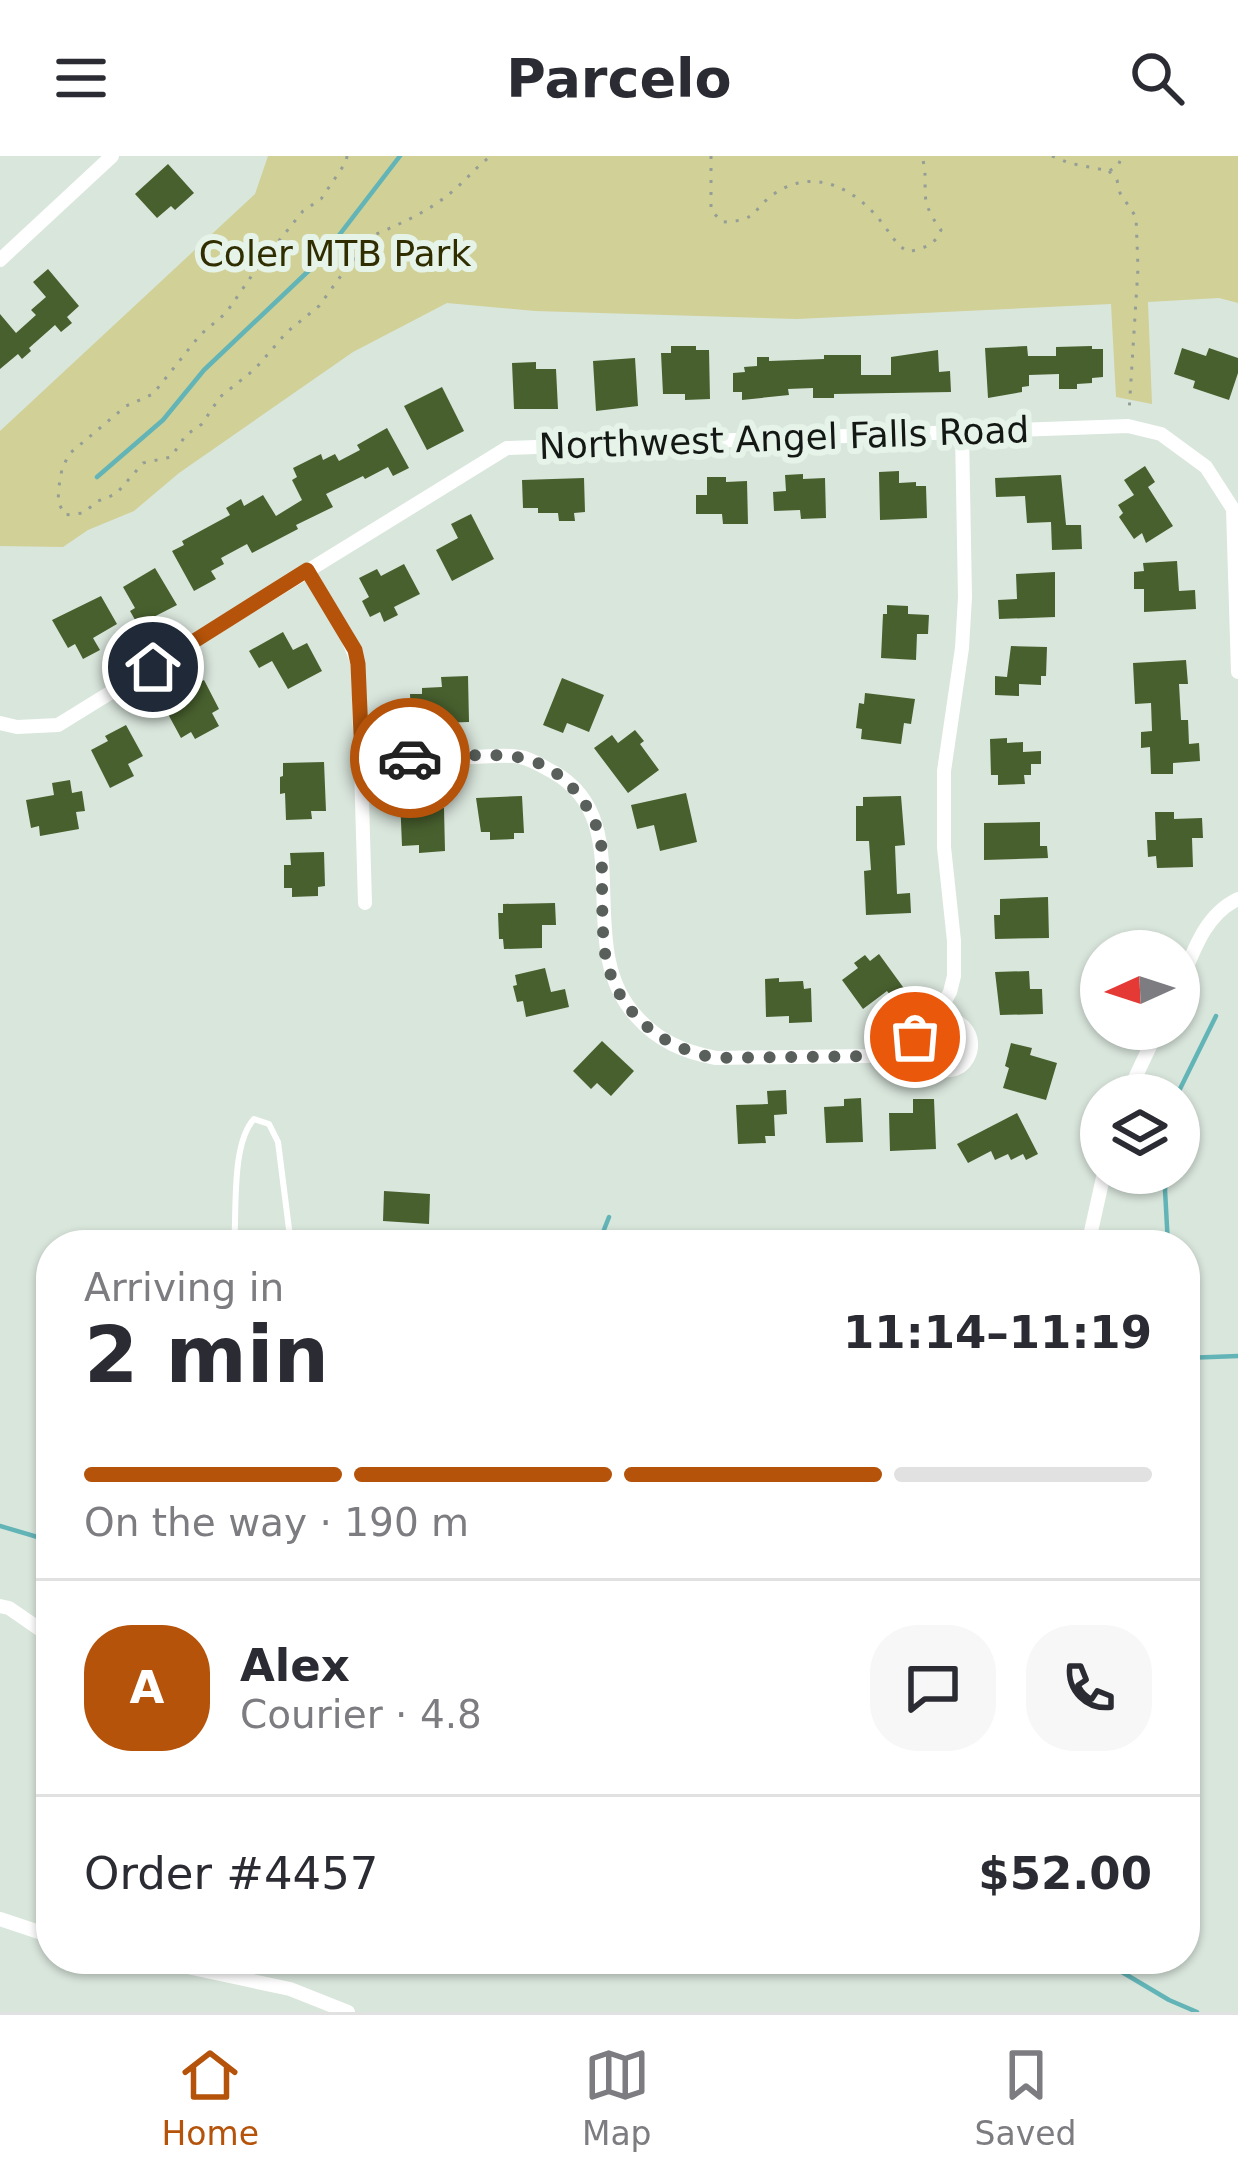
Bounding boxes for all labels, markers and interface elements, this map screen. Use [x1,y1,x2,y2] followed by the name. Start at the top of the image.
[48,45,114,111] icon: menu
[1124,45,1190,111] icon: search
[506,47,732,110] text: Parcelo
[199,233,471,274] park label: Coler MTB Park
[538,409,1030,467] street label: Northwest Angel Falls Road
[102,616,204,718] pin
[120,634,186,700] icon: home
[350,698,470,818] courier
[377,725,443,791] icon: car
[1080,930,1200,1050] north arrow
[1080,930,1200,1194] map controls
[864,986,966,1088] pin
[882,1004,948,1070] icon: bag
[1080,1074,1200,1194] button: layers
[84,1265,284,1310] text: Arriving in
[843,1306,1152,1359] text: 11:14–11:19
[84,1310,329,1400] text: 2 min
[84,1500,469,1545] text: On the way · 190 m
[870,1625,996,1751] button: chat
[1026,1625,1152,1751] button: phone
[240,1639,350,1692] text: Alex
[130,1661,164,1714] text: A
[240,1692,482,1737] text: Courier · 4.8
[84,1847,378,1900] text: Order #4457
[978,1847,1152,1900] text: $52.00
[161,2042,259,2153] tab: Home
[582,2042,652,2153] tab: Map
[975,2042,1076,2153] tab: Saved

